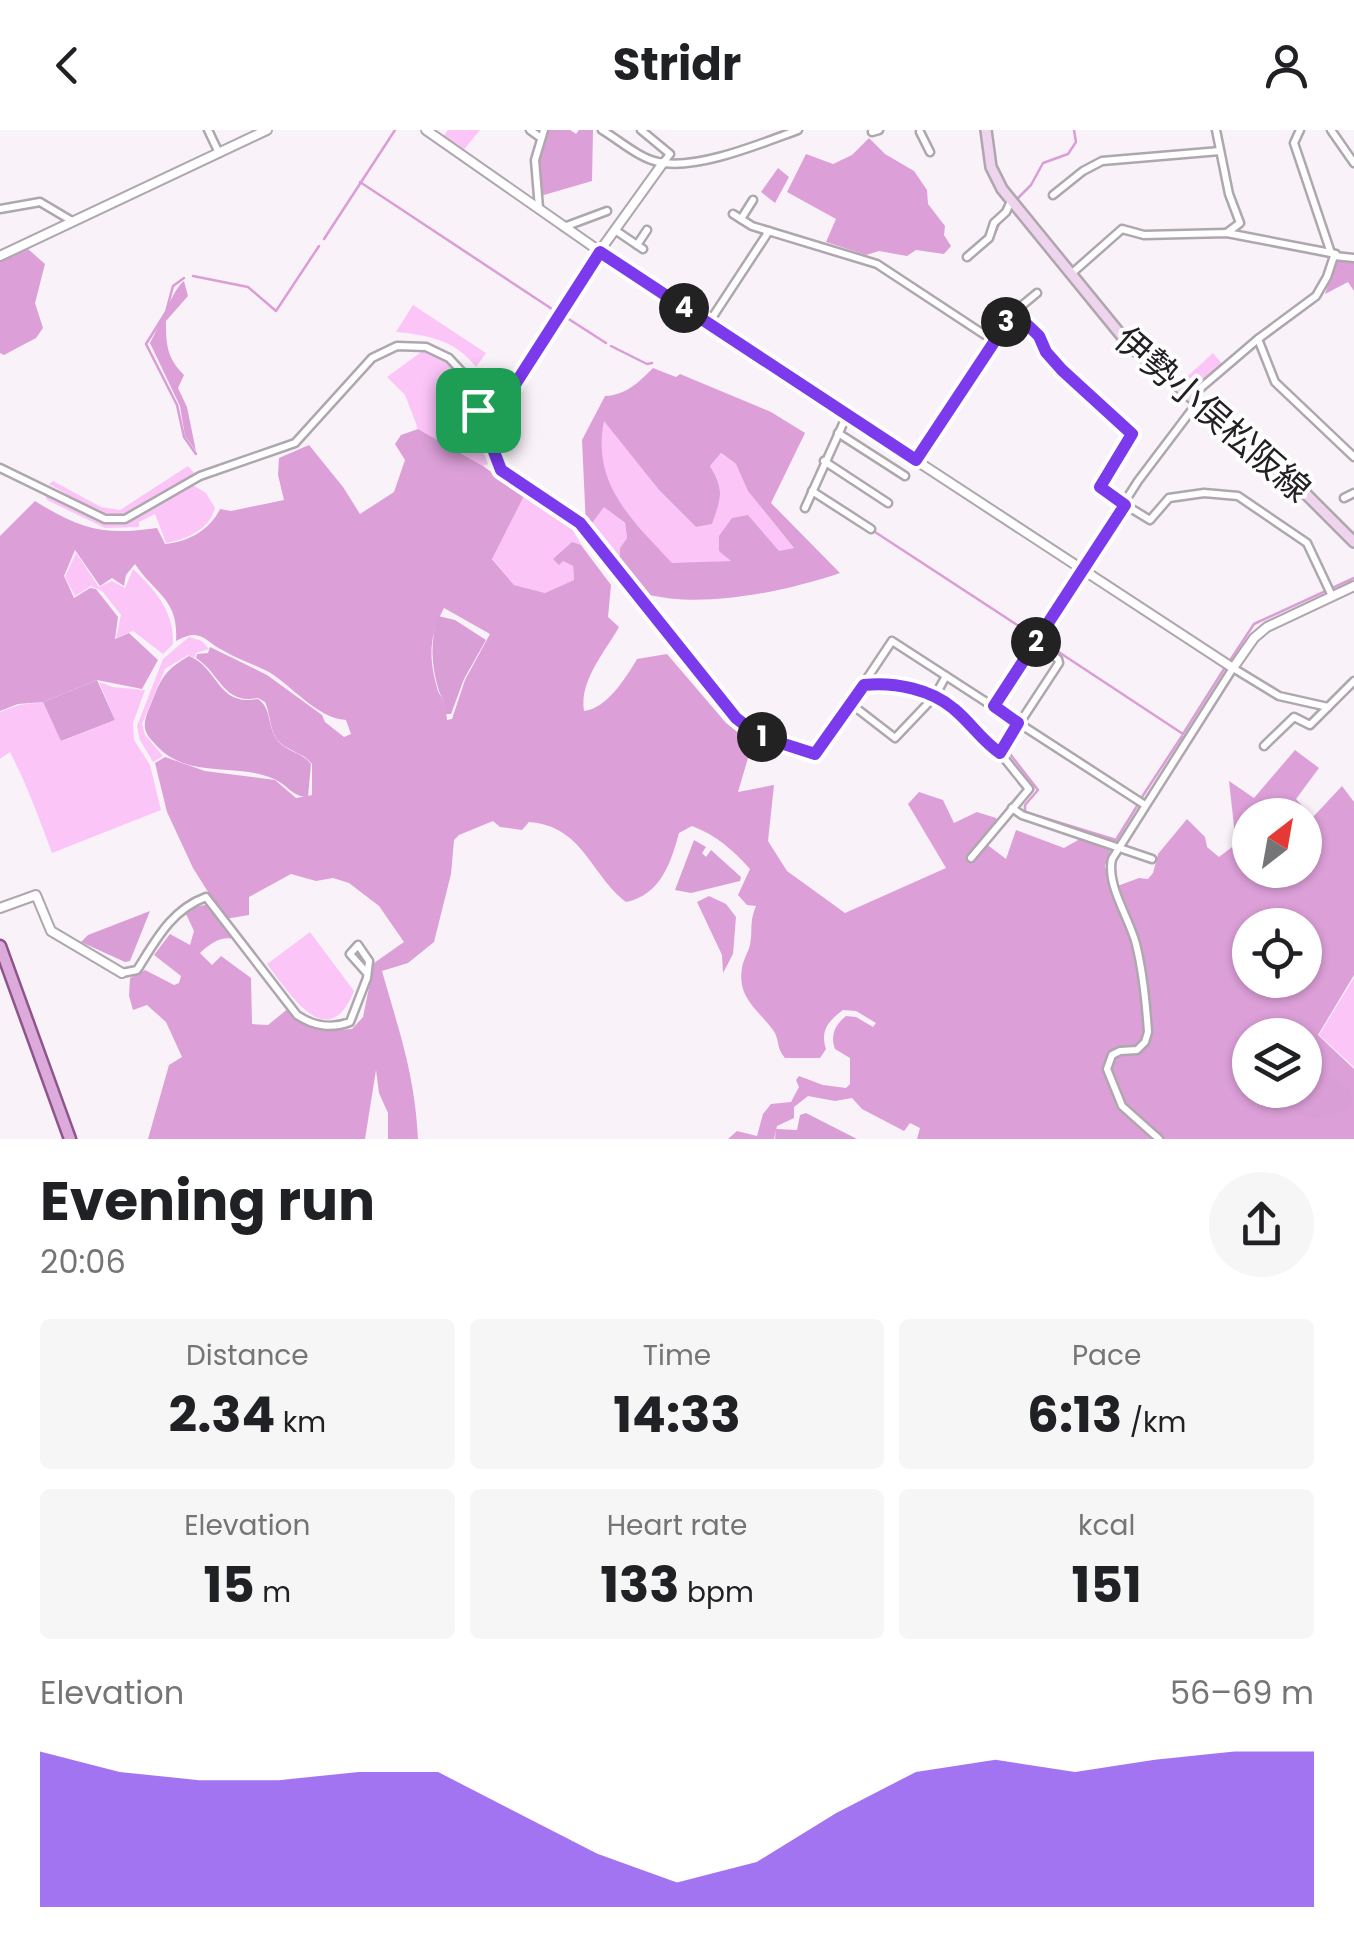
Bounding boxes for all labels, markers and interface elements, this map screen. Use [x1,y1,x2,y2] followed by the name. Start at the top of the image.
[613,33,741,96] text: Stridr
[40,38,95,93] icon: back
[1259,38,1314,93] icon: person
[659,283,709,333] pin: 4
[675,288,693,327] text: 4
[981,297,1031,347] pin: 3
[998,302,1014,341] text: 3
[1104,315,1322,513] street label: 伊勢小俣松阪線
[436,368,521,453] pin
[451,383,506,438] icon: arrive
[1011,617,1061,667] pin: 2
[1028,622,1044,661] text: 2
[737,712,787,762] pin: 1
[757,717,767,756] text: 1
[1232,798,1322,888] north arrow
[1232,798,1322,1108] map controls
[1232,908,1322,998] button: locate
[1232,1018,1322,1108] button: layers
[40,1162,375,1239] text: Evening run
[1209,1172,1314,1277] button: share
[40,1239,126,1284] text: 20:06
[186,1336,309,1375] text: Distance
[643,1336,711,1375] text: Time
[1072,1336,1141,1375] text: Pace
[169,1379,275,1450] text: 2.34
[613,1379,741,1450] text: 14:33
[1027,1379,1122,1450] text: 6:13
[275,1403,326,1442] text: km
[1122,1403,1186,1442] text: /km
[184,1506,310,1545] text: Elevation
[607,1506,747,1545] text: Heart rate
[1078,1506,1135,1545] text: kcal
[204,1549,255,1620] text: 15
[600,1549,680,1620] text: 133
[1072,1549,1142,1620] text: 151
[255,1573,291,1612] text: m
[680,1573,754,1612] text: bpm
[40,1670,184,1715] text: Elevation
[1170,1670,1314,1715] text: 56–69 m

